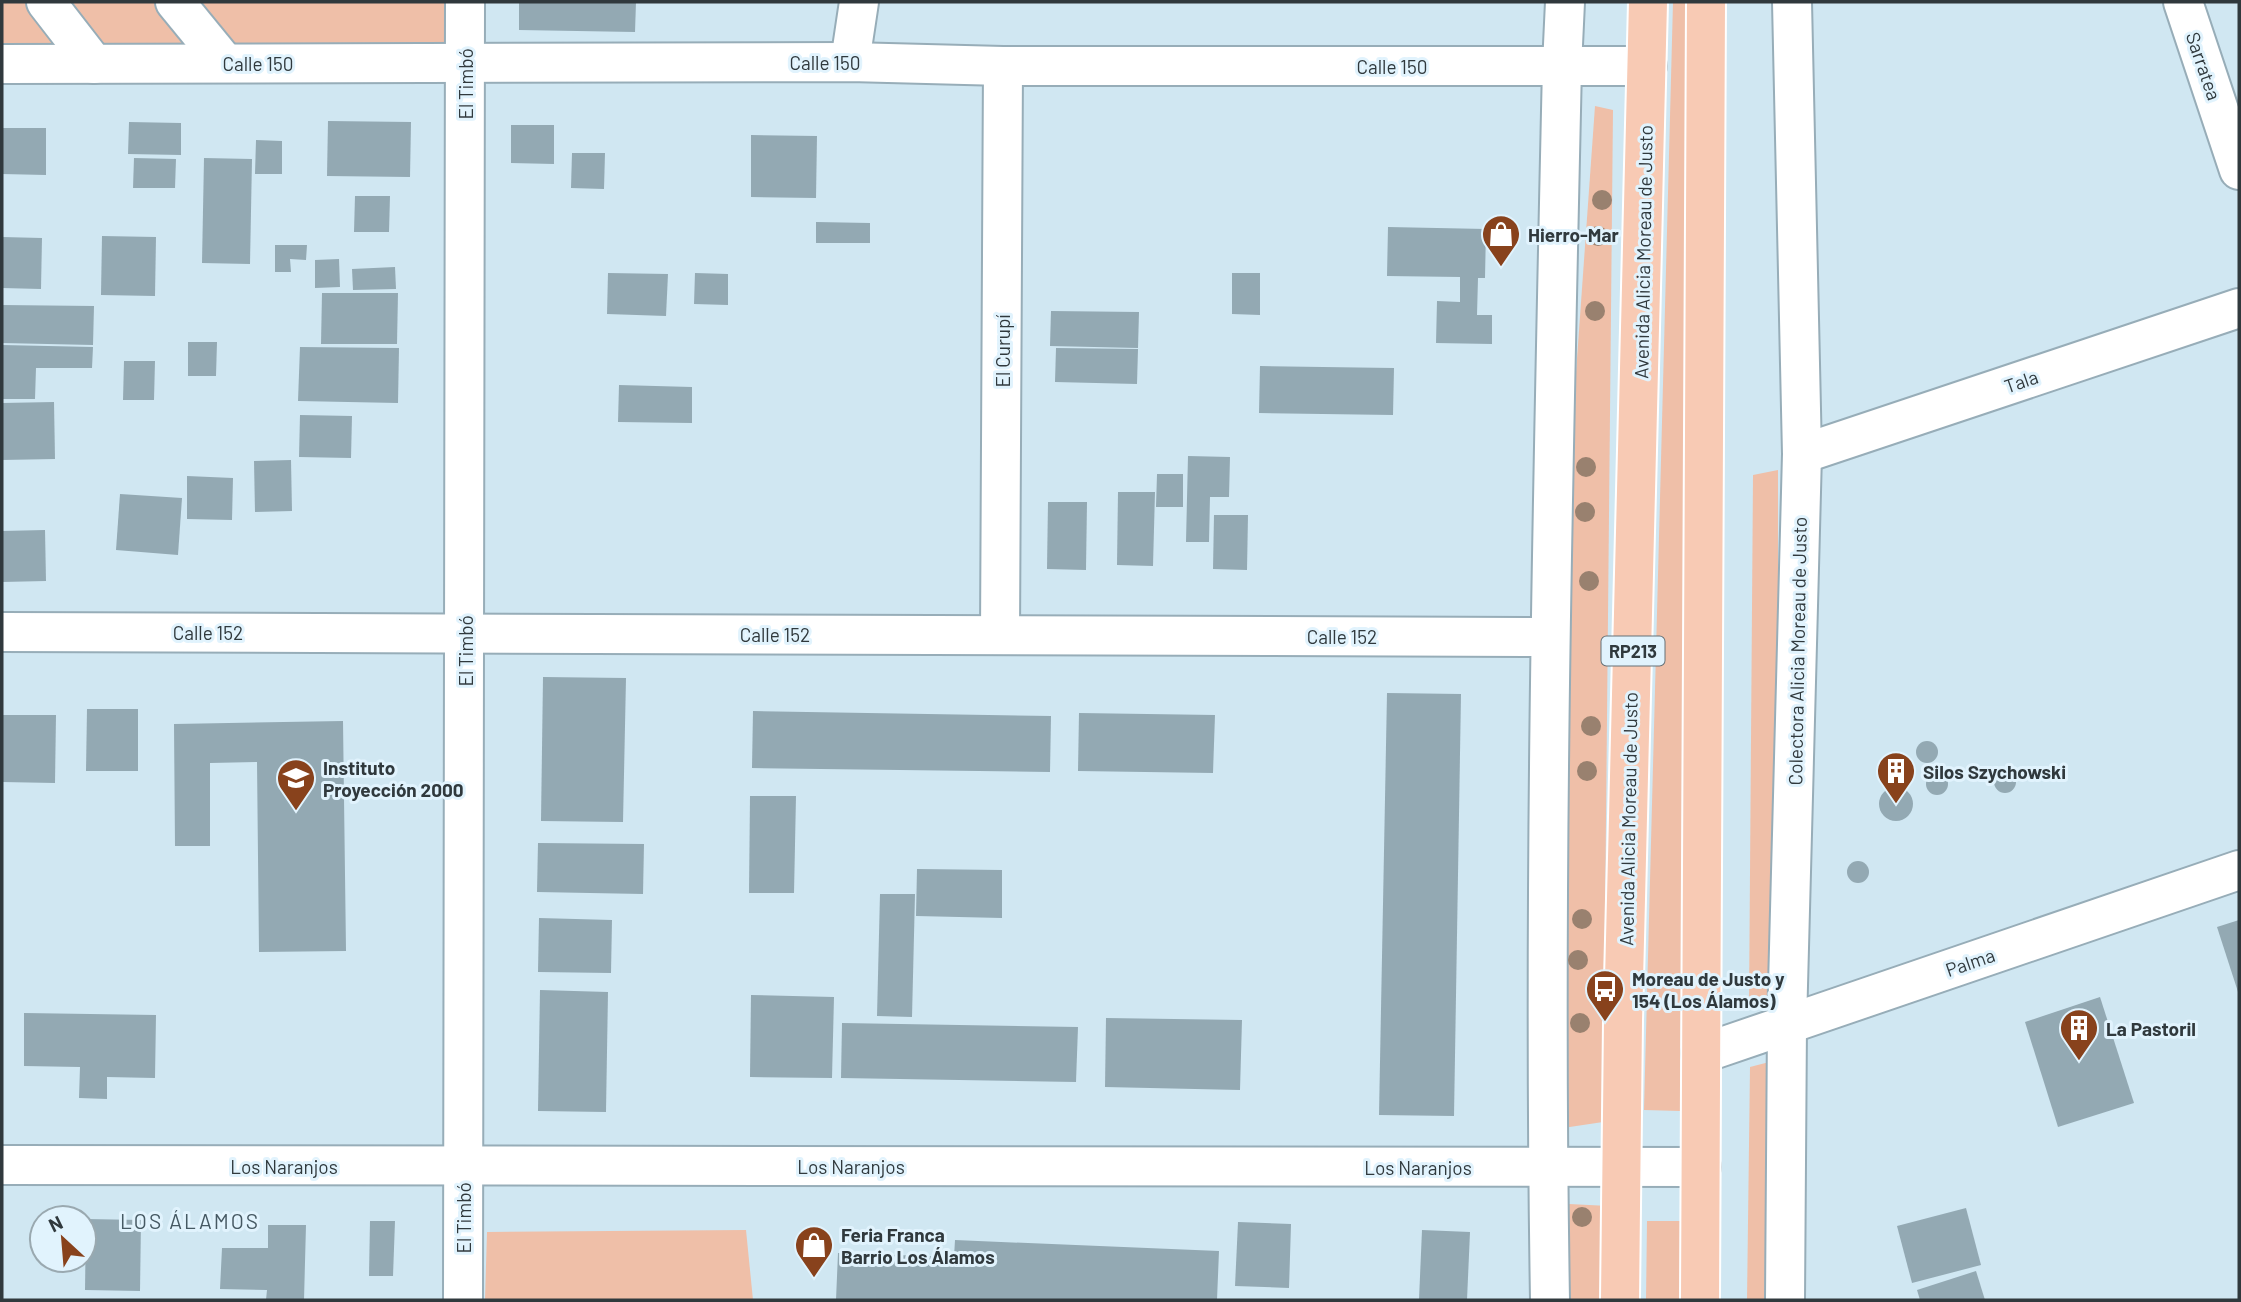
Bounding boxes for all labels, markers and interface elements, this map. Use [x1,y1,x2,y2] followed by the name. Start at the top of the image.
[2182,29,2226,103] street label: Sarratea
[454,48,477,120] street label: El Timbó
[790,51,860,74] street label: Calle 150
[223,52,293,75] street label: Calle 150
[1357,55,1427,78] street label: Calle 150
[1629,125,1657,379] street label: Avenida Alicia Moreau de Justo
[1480,213,1522,268] shop icon: Hierro-Mar
[1528,223,1619,246] place label: Hierro-Mar
[991,315,1014,388] street label: El Curupí
[2001,365,2041,397] street label: Tala
[1783,516,1811,786] street label: Colectora Alicia Moreau de Justo
[454,615,477,687] street label: El Timbó
[173,621,243,644] street label: Calle 152
[740,623,810,646] street label: Calle 152
[1307,625,1377,648] street label: Calle 152
[1602,636,1664,666] road number: RP213
[1614,692,1642,946] street label: Avenida Alicia Moreau de Justo
[1875,750,1917,805] building icon: Silos Szychowski
[323,756,464,801] place label: Instituto Proyección 2000
[275,757,317,812] school or university icon: Instituto Proyección 2000
[1923,760,2066,783] place label: Silos Szychowski
[1942,943,1998,981] street label: Palma
[1632,967,1785,1012] place label: Moreau de Justo y 154 (Los Álamos)
[1584,968,1626,1023] bus stop icon: Moreau de Justo y 154 (Los Álamos)
[2058,1007,2100,1062] building icon: La Pastoril
[2106,1017,2196,1040] place label: La Pastoril
[230,1155,338,1178] street label: Los Naranjos
[797,1155,905,1178] street label: Los Naranjos
[1364,1156,1472,1179] street label: Los Naranjos
[452,1182,475,1254] street label: El Timbó
[28,1204,98,1274] north arrow
[120,1208,260,1233] district label: LOS ÁLAMOS
[45,1210,66,1236] text: N
[841,1223,995,1268] place label: Feria Franca Barrio Los Álamos
[793,1224,835,1279] shop icon: Feria Franca Barrio Los Álamos

